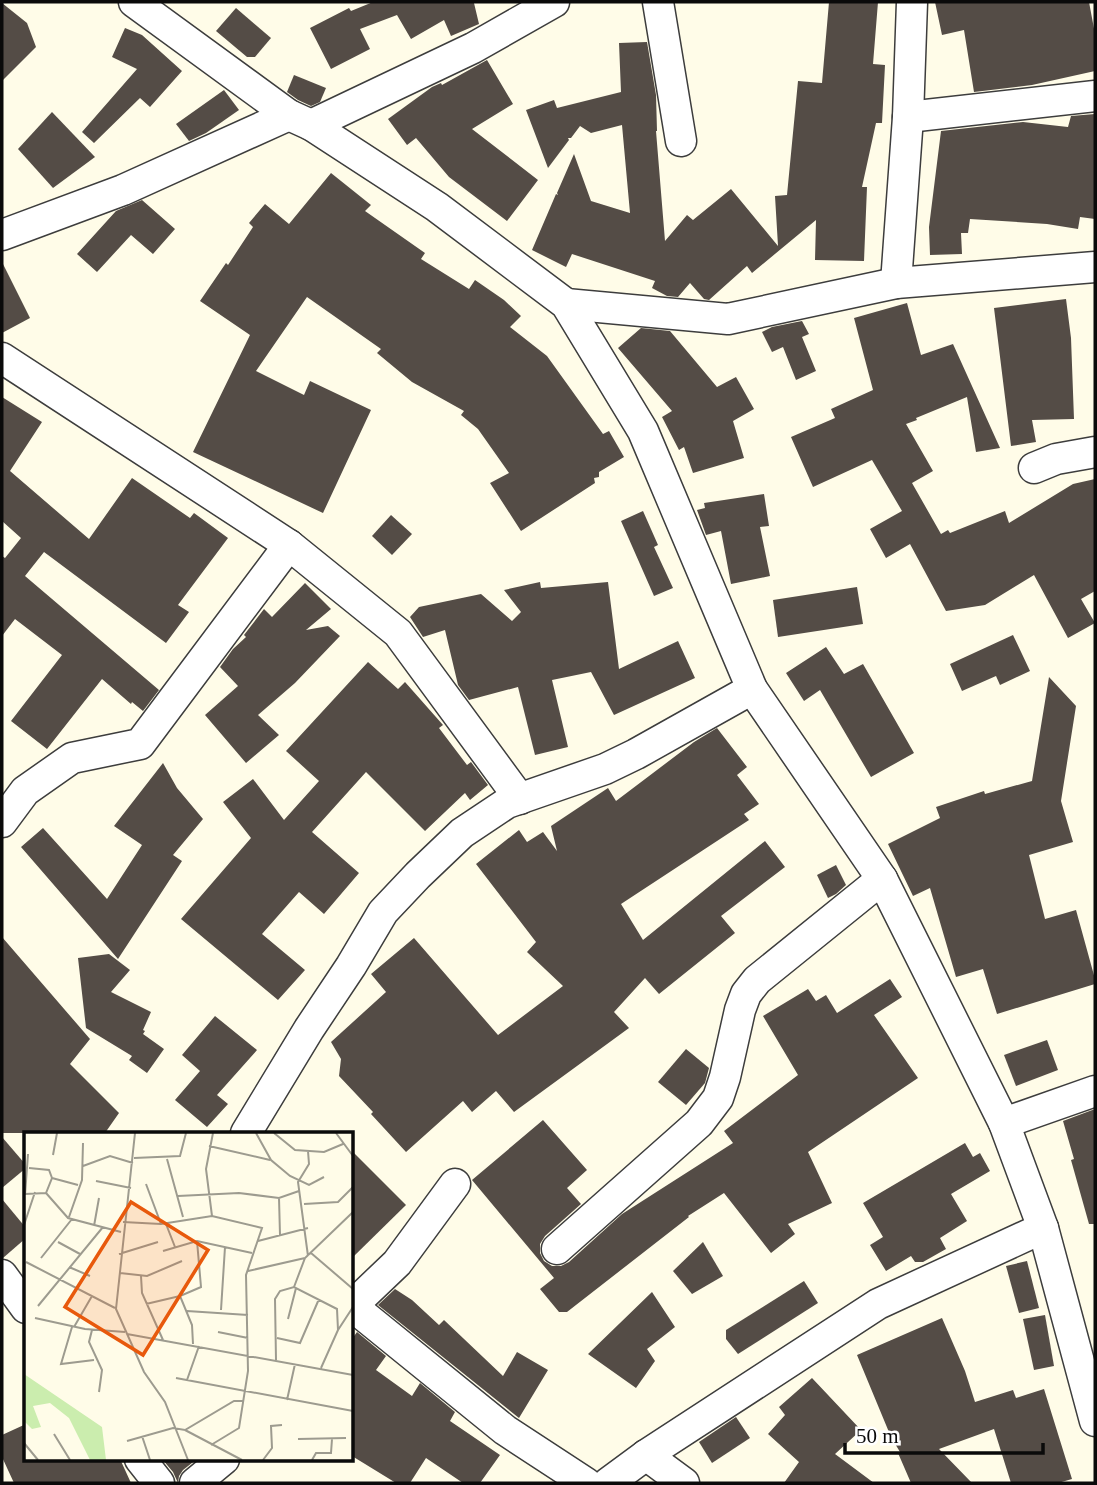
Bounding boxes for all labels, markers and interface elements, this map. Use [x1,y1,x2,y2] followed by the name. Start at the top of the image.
[24,1132,354,1460] inset map
[845,1412,1043,1456] scale bar
[856,1424,899,1448] text: 50 m

